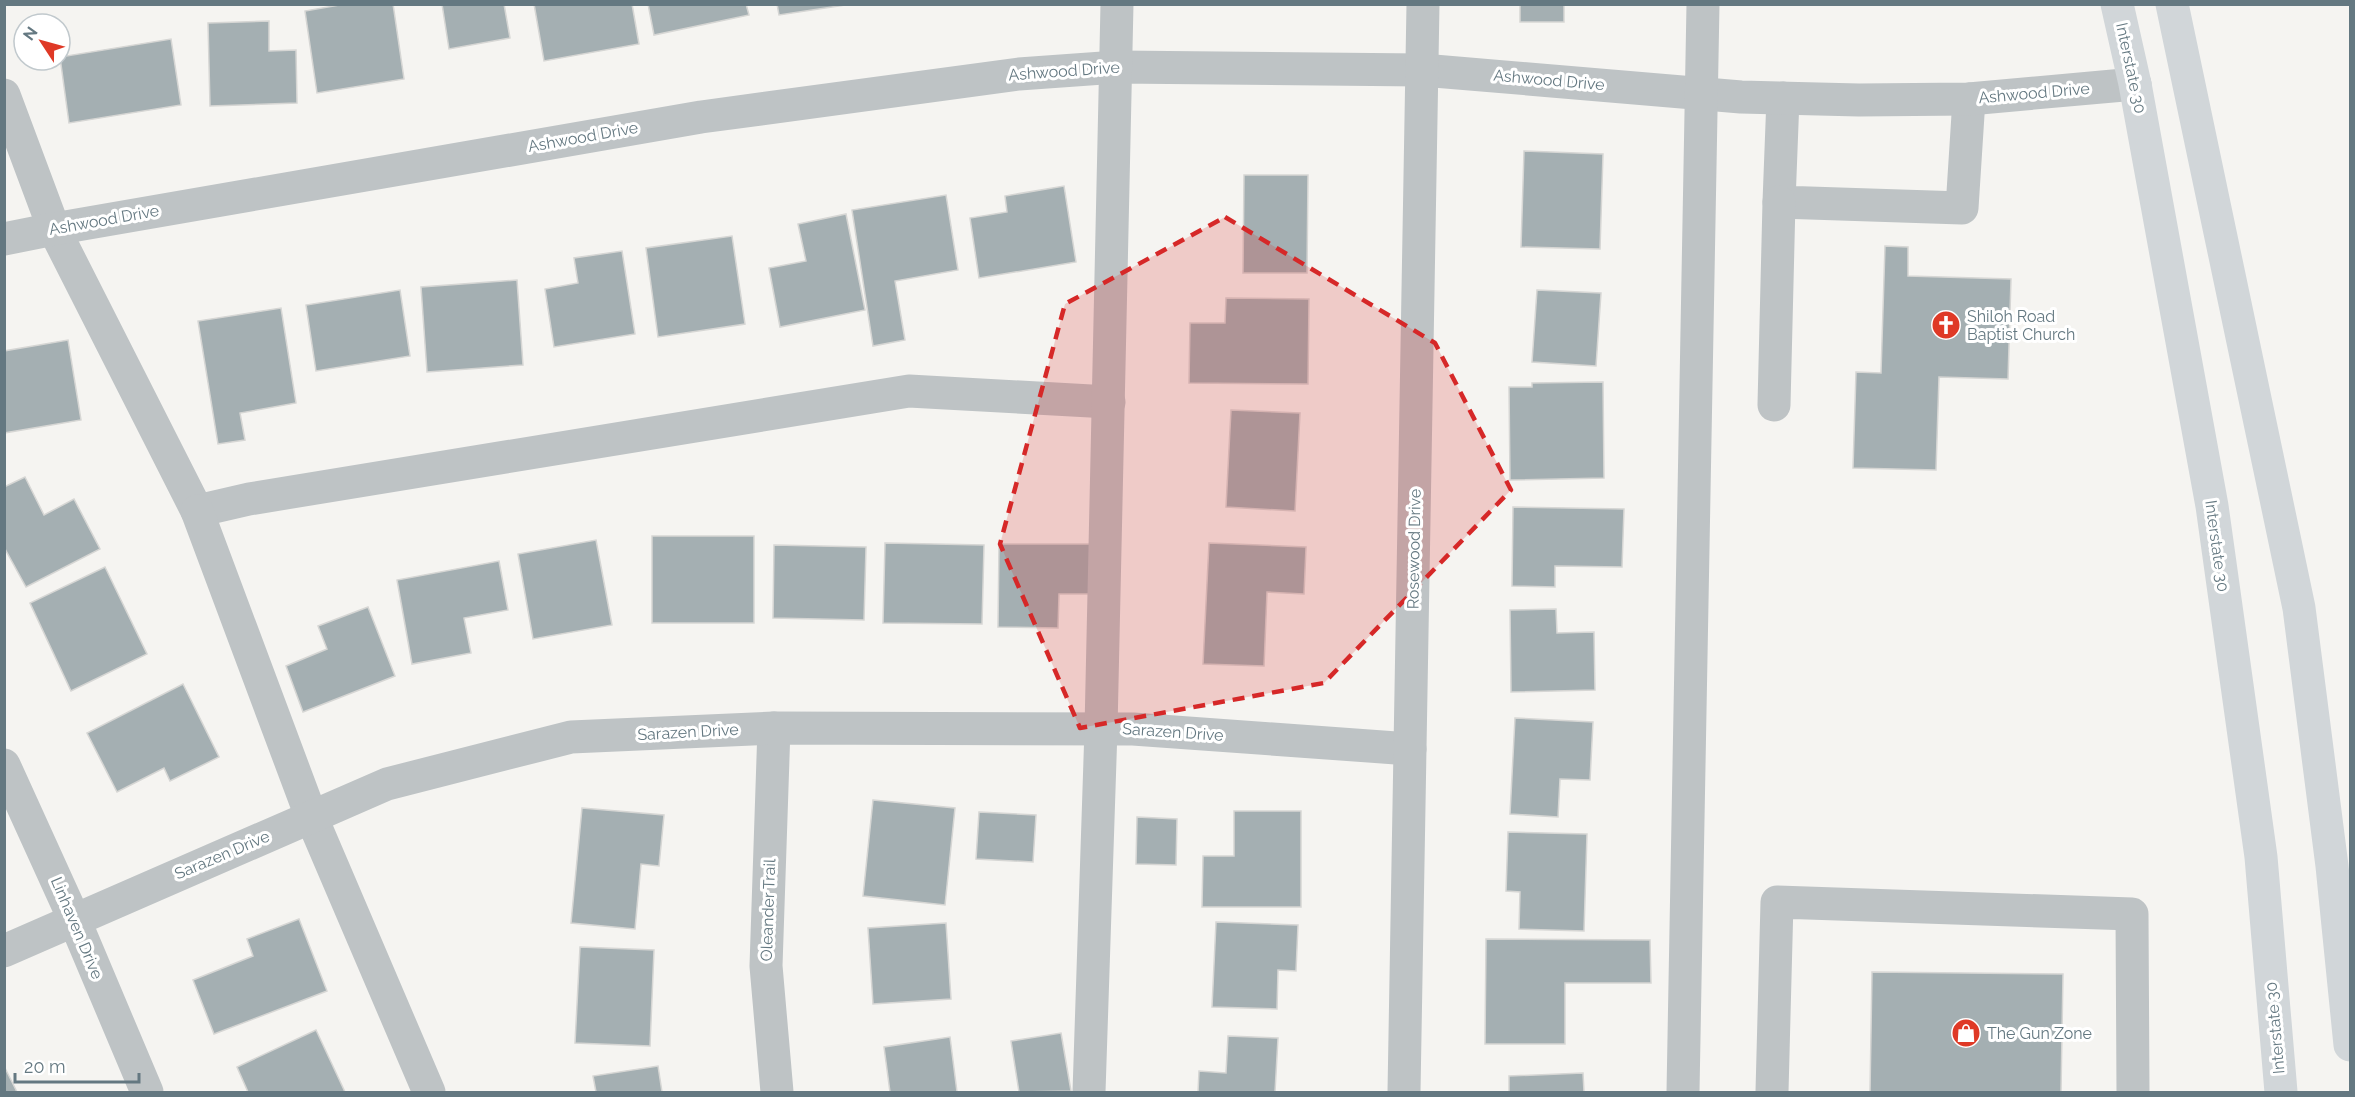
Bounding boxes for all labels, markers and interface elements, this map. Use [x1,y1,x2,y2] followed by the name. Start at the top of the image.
[12,12,72,72] north arrow
[2112,21,2150,115] street label: Interstate 30
[19,23,42,44] text: N
[1008,58,1120,84] street label: Ashwood Drive
[1493,66,1605,94] street label: Ashwood Drive
[1978,79,2090,107] street label: Ashwood Drive
[526,118,640,156] street label: Ashwood Drive
[47,201,161,239] street label: Ashwood Drive
[1967,307,2075,344] place label: Shiloh Road Baptist Church
[1930,309,1962,341] church icon: Shiloh Road Baptist Church
[1403,489,1425,609] street label: Rosewood Drive
[2201,499,2233,593] street label: Interstate 30
[1122,719,1224,745] street label: Sarazen Drive
[637,720,739,744] street label: Sarazen Drive
[172,826,272,884] street label: Sarazen Drive
[757,858,779,962] street label: Oleander Trail
[47,874,107,982] street label: Linhaven Drive
[2262,981,2288,1075] street label: Interstate 30
[1950,1017,1982,1049] shop icon: The Gun Zone
[1987,1024,2092,1043] place label: The Gun Zone
[15,1046,140,1084] scale bar
[24,1056,66,1077] text: 20 m

